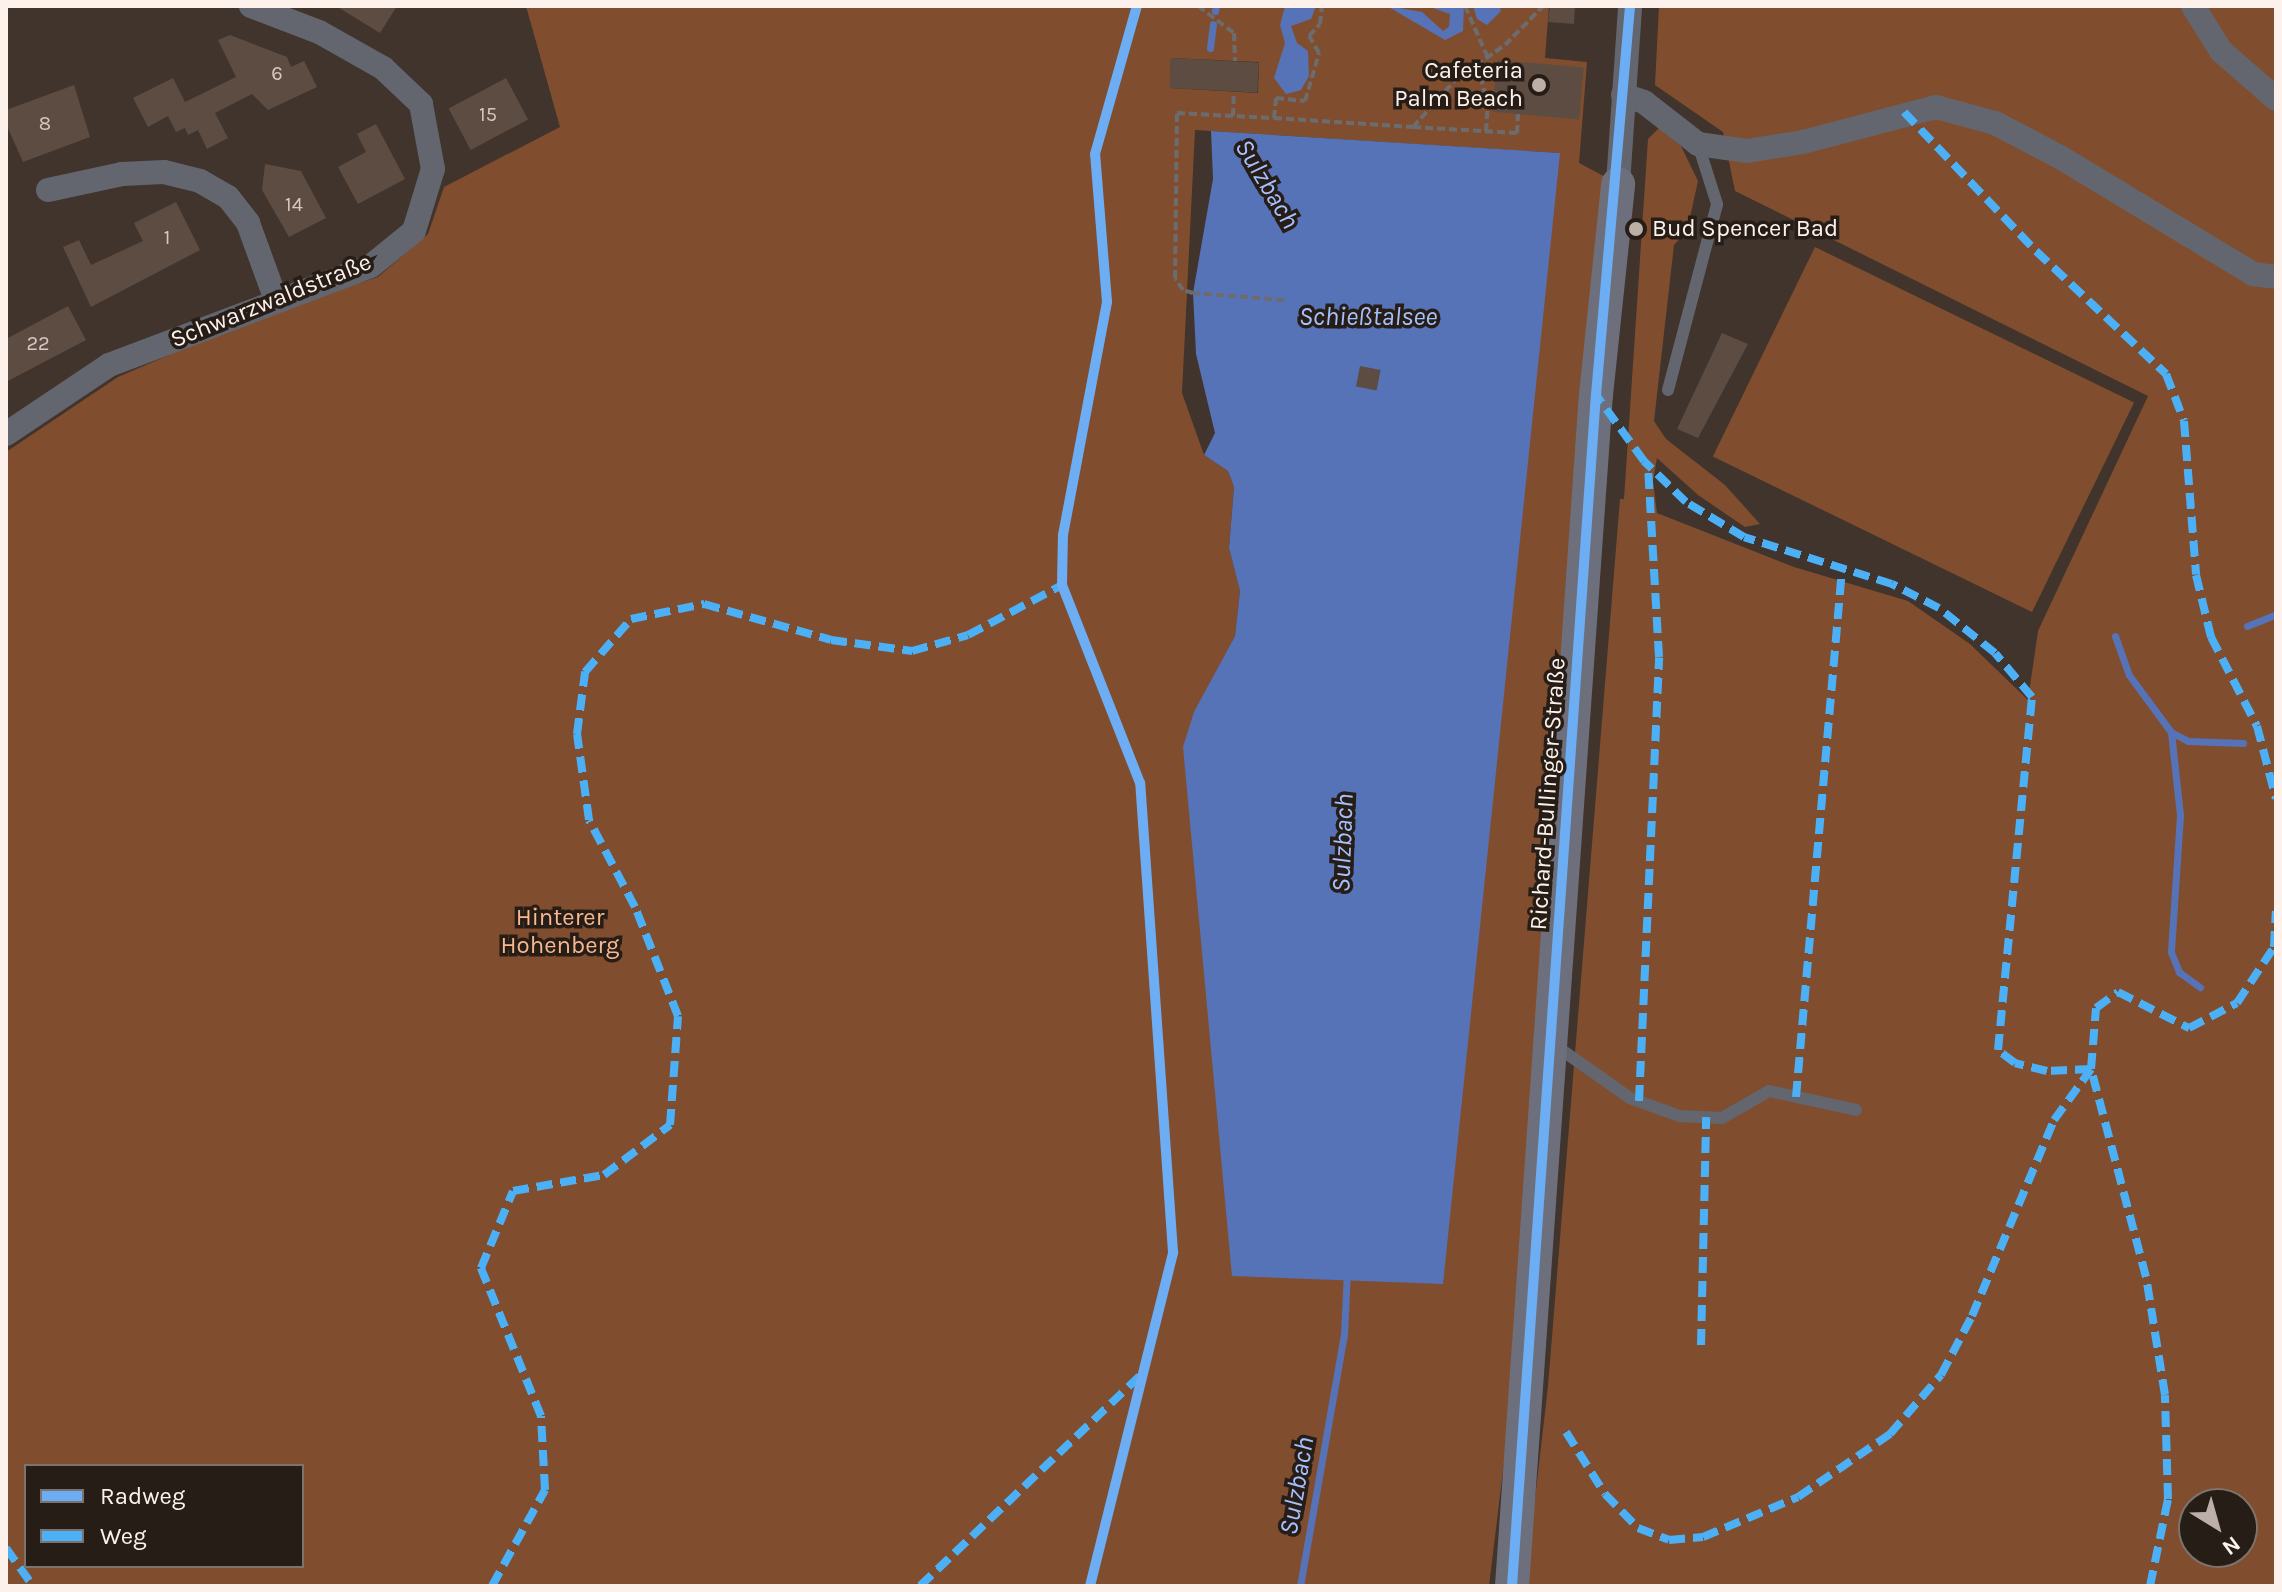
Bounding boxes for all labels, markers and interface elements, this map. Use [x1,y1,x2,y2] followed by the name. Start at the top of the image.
[1394,57,1523,113] place label: Cafeteria Palm Beach
[271,61,283,85] house number: 6
[1530,76,1548,94] marker: Cafeteria Palm Beach
[479,102,497,126] house number: 15
[39,111,51,135] house number: 8
[1228,134,1306,234] water label: Sulzbach
[285,192,303,216] house number: 14
[1652,215,1838,243] place label: Bud Spencer Bad
[1627,220,1645,238] marker: Bud Spencer Bad
[164,225,170,249] house number: 1
[166,248,376,354] street label: Schwarzwaldstraße
[1299,301,1437,333] water label: Schießtalsee
[26,331,50,355] house number: 22
[1524,657,1572,931] street label: Richard-Bullinger-Straße
[1326,793,1360,893] water label: Sulzbach
[501,904,619,960] park label: Hinterer Hohenberg
[1273,1435,1321,1537] water label: Sulzbach
[24,1464,304,1568] legend
[100,1482,185,1510] text: Radweg
[2178,1488,2258,1568] north arrow
[100,1522,147,1550] text: Weg
[2217,1530,2245,1561] text: N

